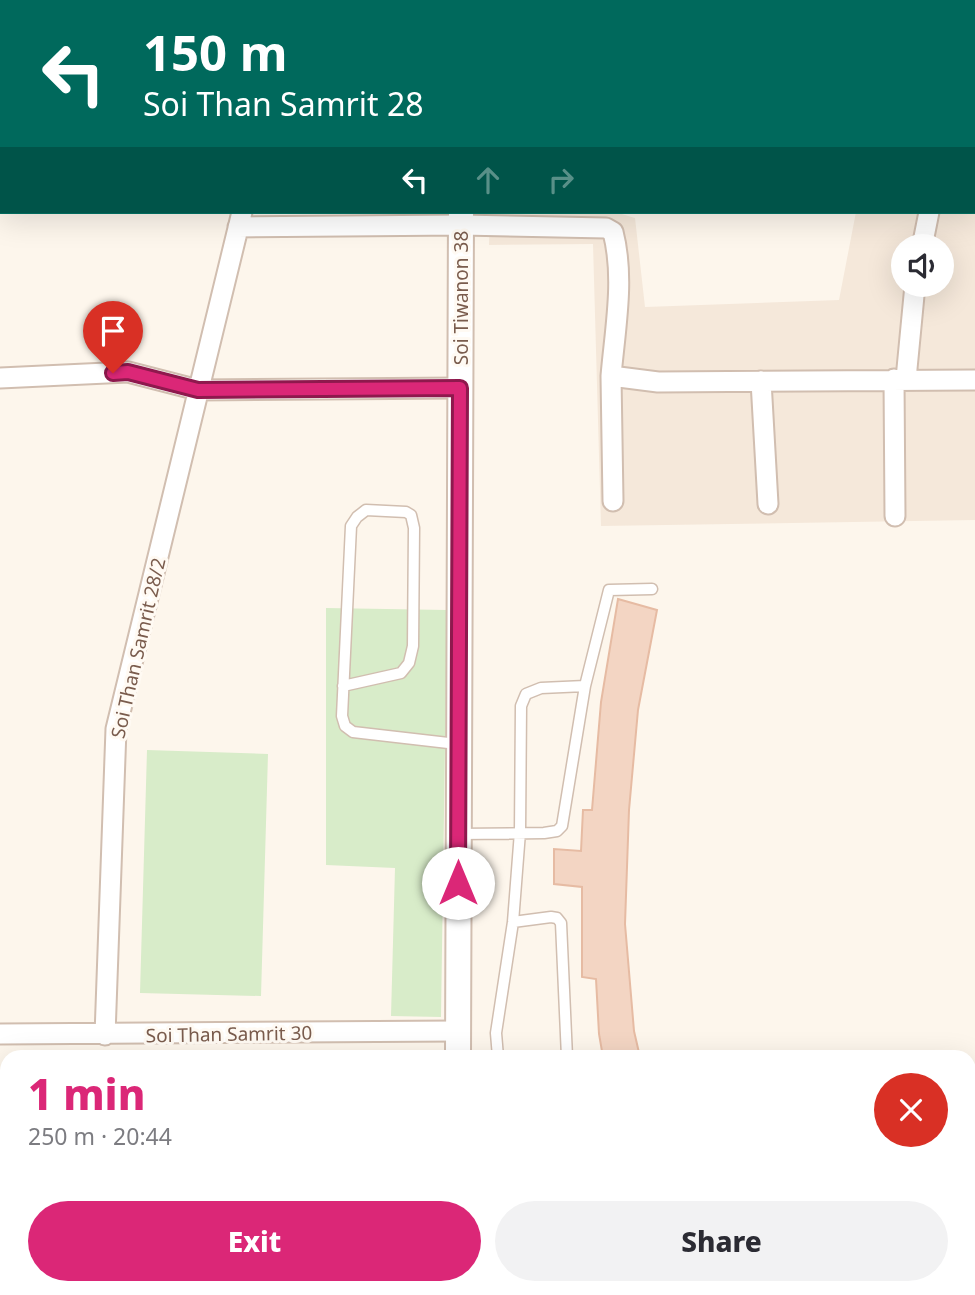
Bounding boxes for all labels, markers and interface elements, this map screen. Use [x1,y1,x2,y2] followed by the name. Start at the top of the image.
[143,19,288,85] text: 150 m
[28,28,119,119] icon: left
[143,82,424,125] text: Soi Than Samrit 28
[396,161,434,199] icon: left
[469,161,507,199] icon: ahead
[542,161,580,199] icon: right
[448,231,474,365] street label: Soi Tiwanon 38
[891,234,954,297] map controls
[891,234,954,297] button: sound
[83,301,143,373] pin
[94,312,132,350] icon: arrive
[105,555,171,741] street label: Soi Than Samrit 28/2
[421,846,495,920] position arrow
[146,1020,312,1048] street label: Soi Than Samrit 30
[28,1065,145,1122] text: 1 min
[874,1073,948,1147] button: close
[28,1120,172,1152] text: 250 m · 20:44
[28,1201,481,1281] button: Exit
[495,1201,948,1281] button: Share

